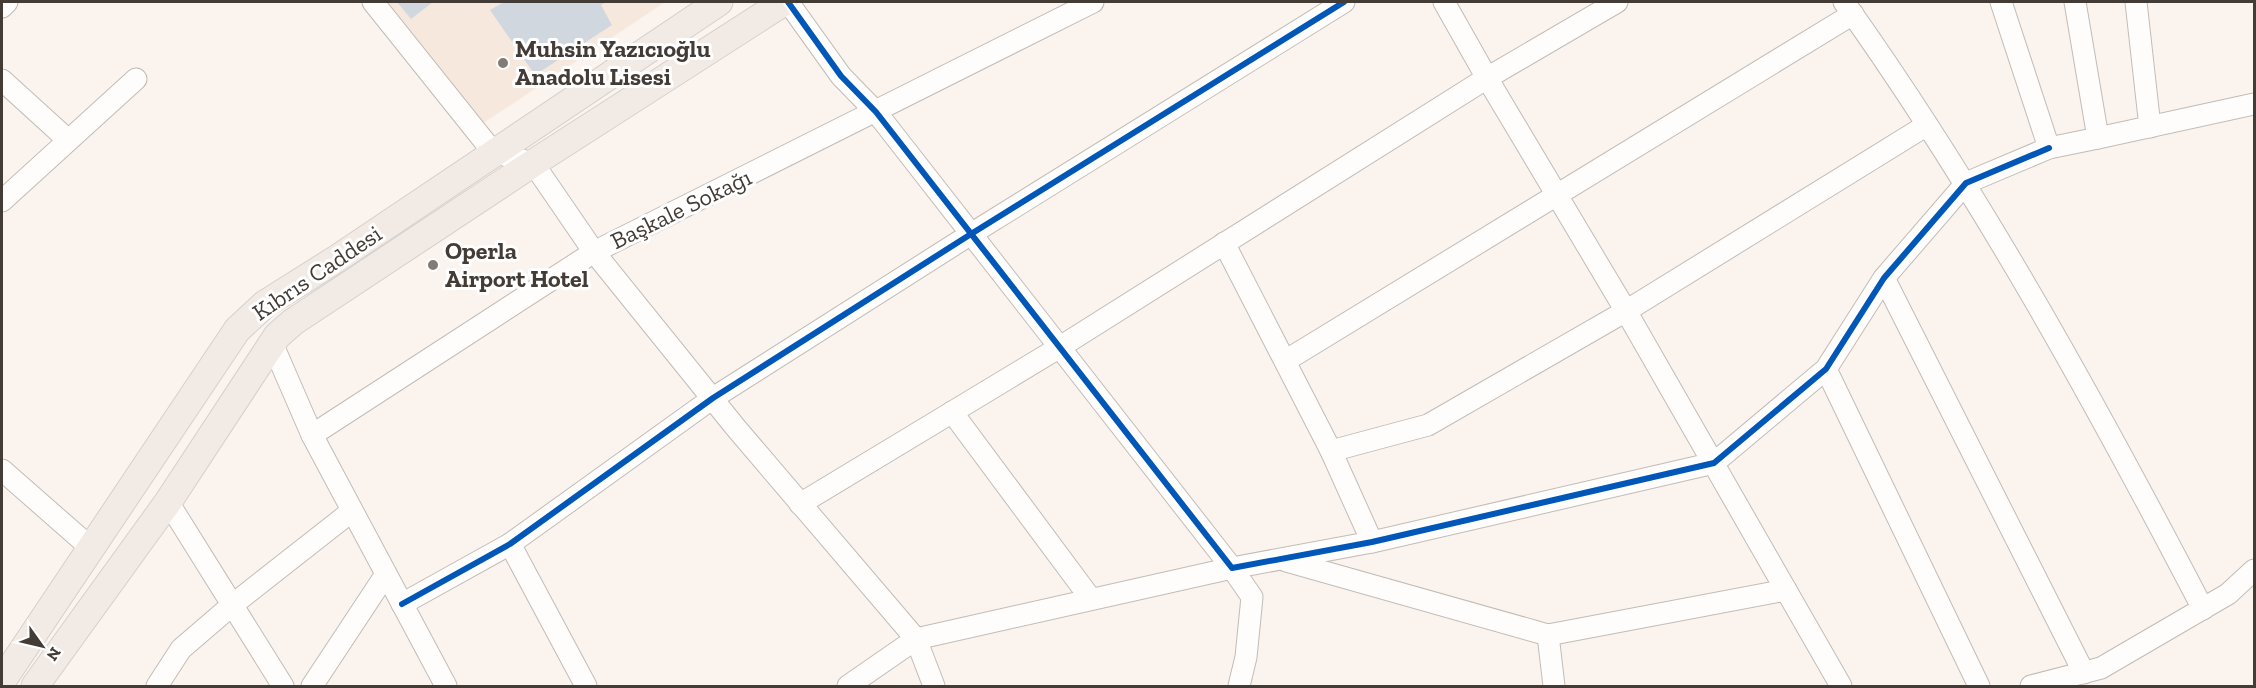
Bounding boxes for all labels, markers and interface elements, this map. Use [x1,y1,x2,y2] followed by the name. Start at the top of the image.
[515,34,711,91] place label: Muhsin Yazıcıoğlu Anadolu Lisesi
[496,56,510,70] marker: Muhsin Yazıcıoğlu Anadolu Lisesi
[606,162,756,255] street label: Başkale Sokağı
[247,219,387,326] street label: Kıbrıs Caddesi
[445,236,589,293] place label: Operla Airport Hotel
[426,258,440,272] marker: Operla Airport Hotel
[12,616,72,676] north arrow
[43,644,65,664] text: N

